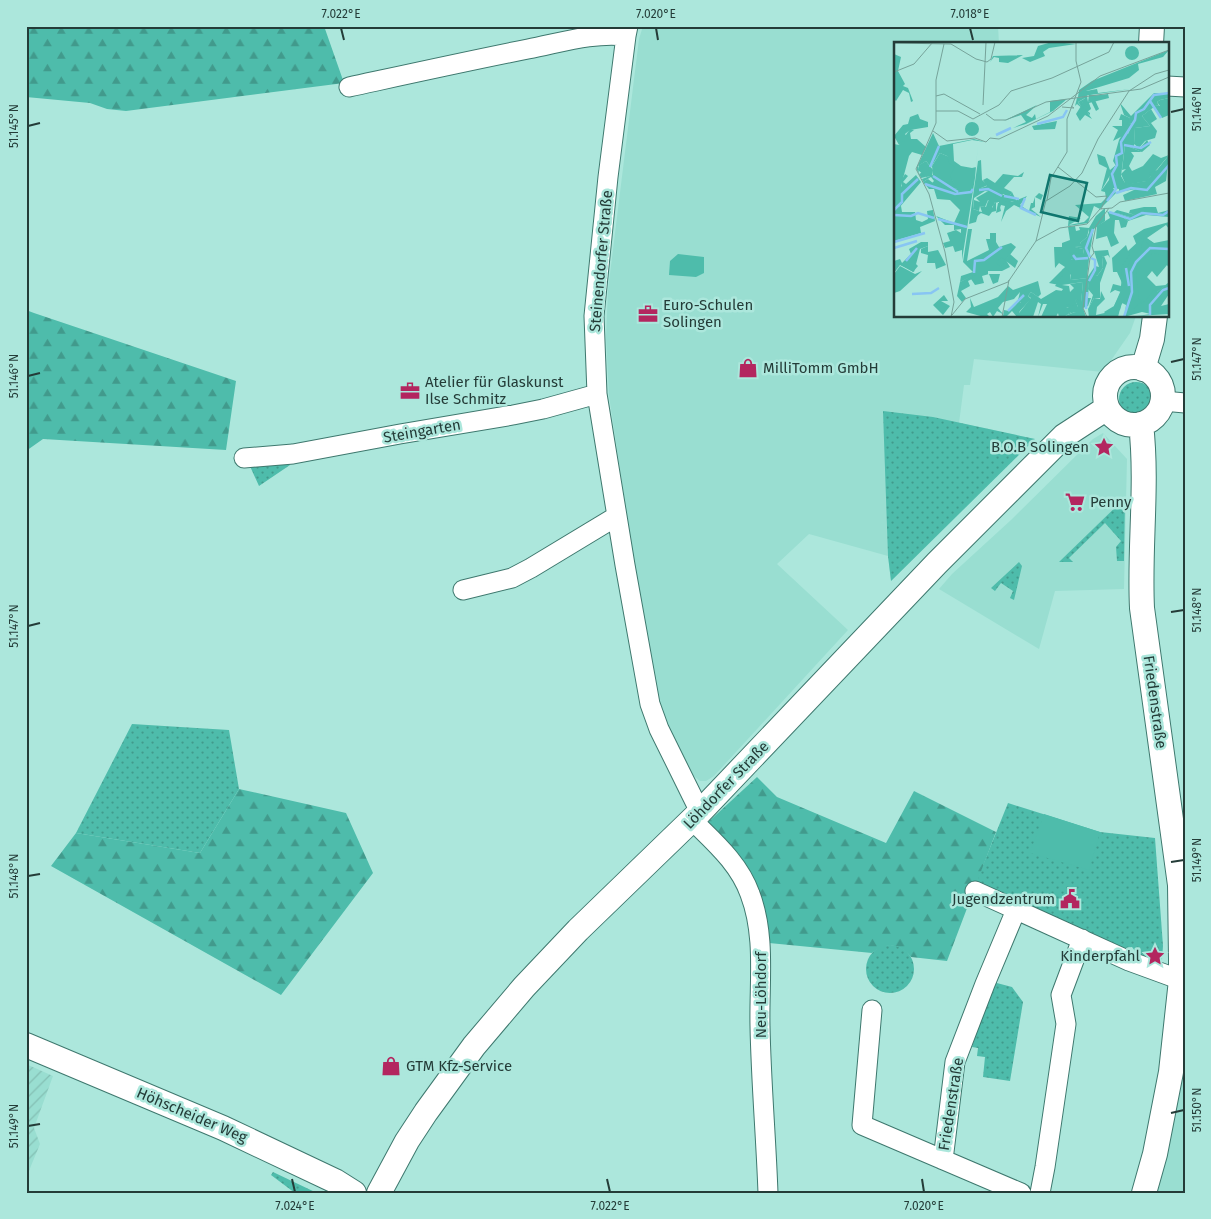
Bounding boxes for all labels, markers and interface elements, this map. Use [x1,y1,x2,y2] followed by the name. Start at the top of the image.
[321,7,361,21] text: 7.022°E
[636,7,676,21] text: 7.020°E
[951,7,989,21] text: 7.018°E
[894,42,1168,318] inset map
[1190,87,1204,131] text: 51.146°N
[7,104,21,148] text: 51.145°N
[586,190,616,332] street label: Steinendorfer Straße
[663,296,753,331] place label: Euro-Schulen Solingen
[637,303,659,325] office icon: Euro-Schulen Solingen
[1190,337,1204,381] text: 51.147°N
[7,354,21,398] text: 51.146°N
[737,357,759,379] shop icon: MilliTomm GmbH
[763,359,879,377] place label: MilliTomm GmbH
[425,373,564,408] place label: Atelier für Glaskunst Ilse Schmitz
[399,380,421,402] office icon: Atelier für Glaskunst Ilse Schmitz
[382,415,462,447] street label: Steingarten
[1093,436,1115,458] place icon: B.O.B Solingen
[991,438,1089,456] place label: B.O.B Solingen
[1064,491,1086,513] supermarket icon: Penny
[1090,493,1132,511] place label: Penny
[1190,588,1204,632] text: 51.148°N
[7,604,21,648] text: 51.147°N
[1140,654,1170,750] street label: Friedenstraße
[680,737,772,833] street label: Löhdorfer Straße
[1190,838,1204,882] text: 51.149°N
[7,854,21,898] text: 51.148°N
[1059,888,1081,910] public building icon: Jugendzentrum
[952,890,1055,908] place label: Jugendzentrum
[1144,945,1166,967] place icon: Kinderpfahl
[1060,947,1141,965] place label: Kinderpfahl
[752,951,770,1038] street label: Neu-Löhdorf
[380,1055,402,1077] shop icon: GTM Kfz-Service
[935,1056,967,1152] street label: Friedenstraße
[406,1057,512,1075] place label: GTM Kfz-Service
[134,1084,250,1146] street label: Höhscheider Weg
[1190,1088,1204,1132] text: 51.150°N
[7,1104,21,1148] text: 51.149°N
[275,1199,315,1213] text: 7.024°E
[590,1199,630,1213] text: 7.022°E
[904,1199,944,1213] text: 7.020°E

